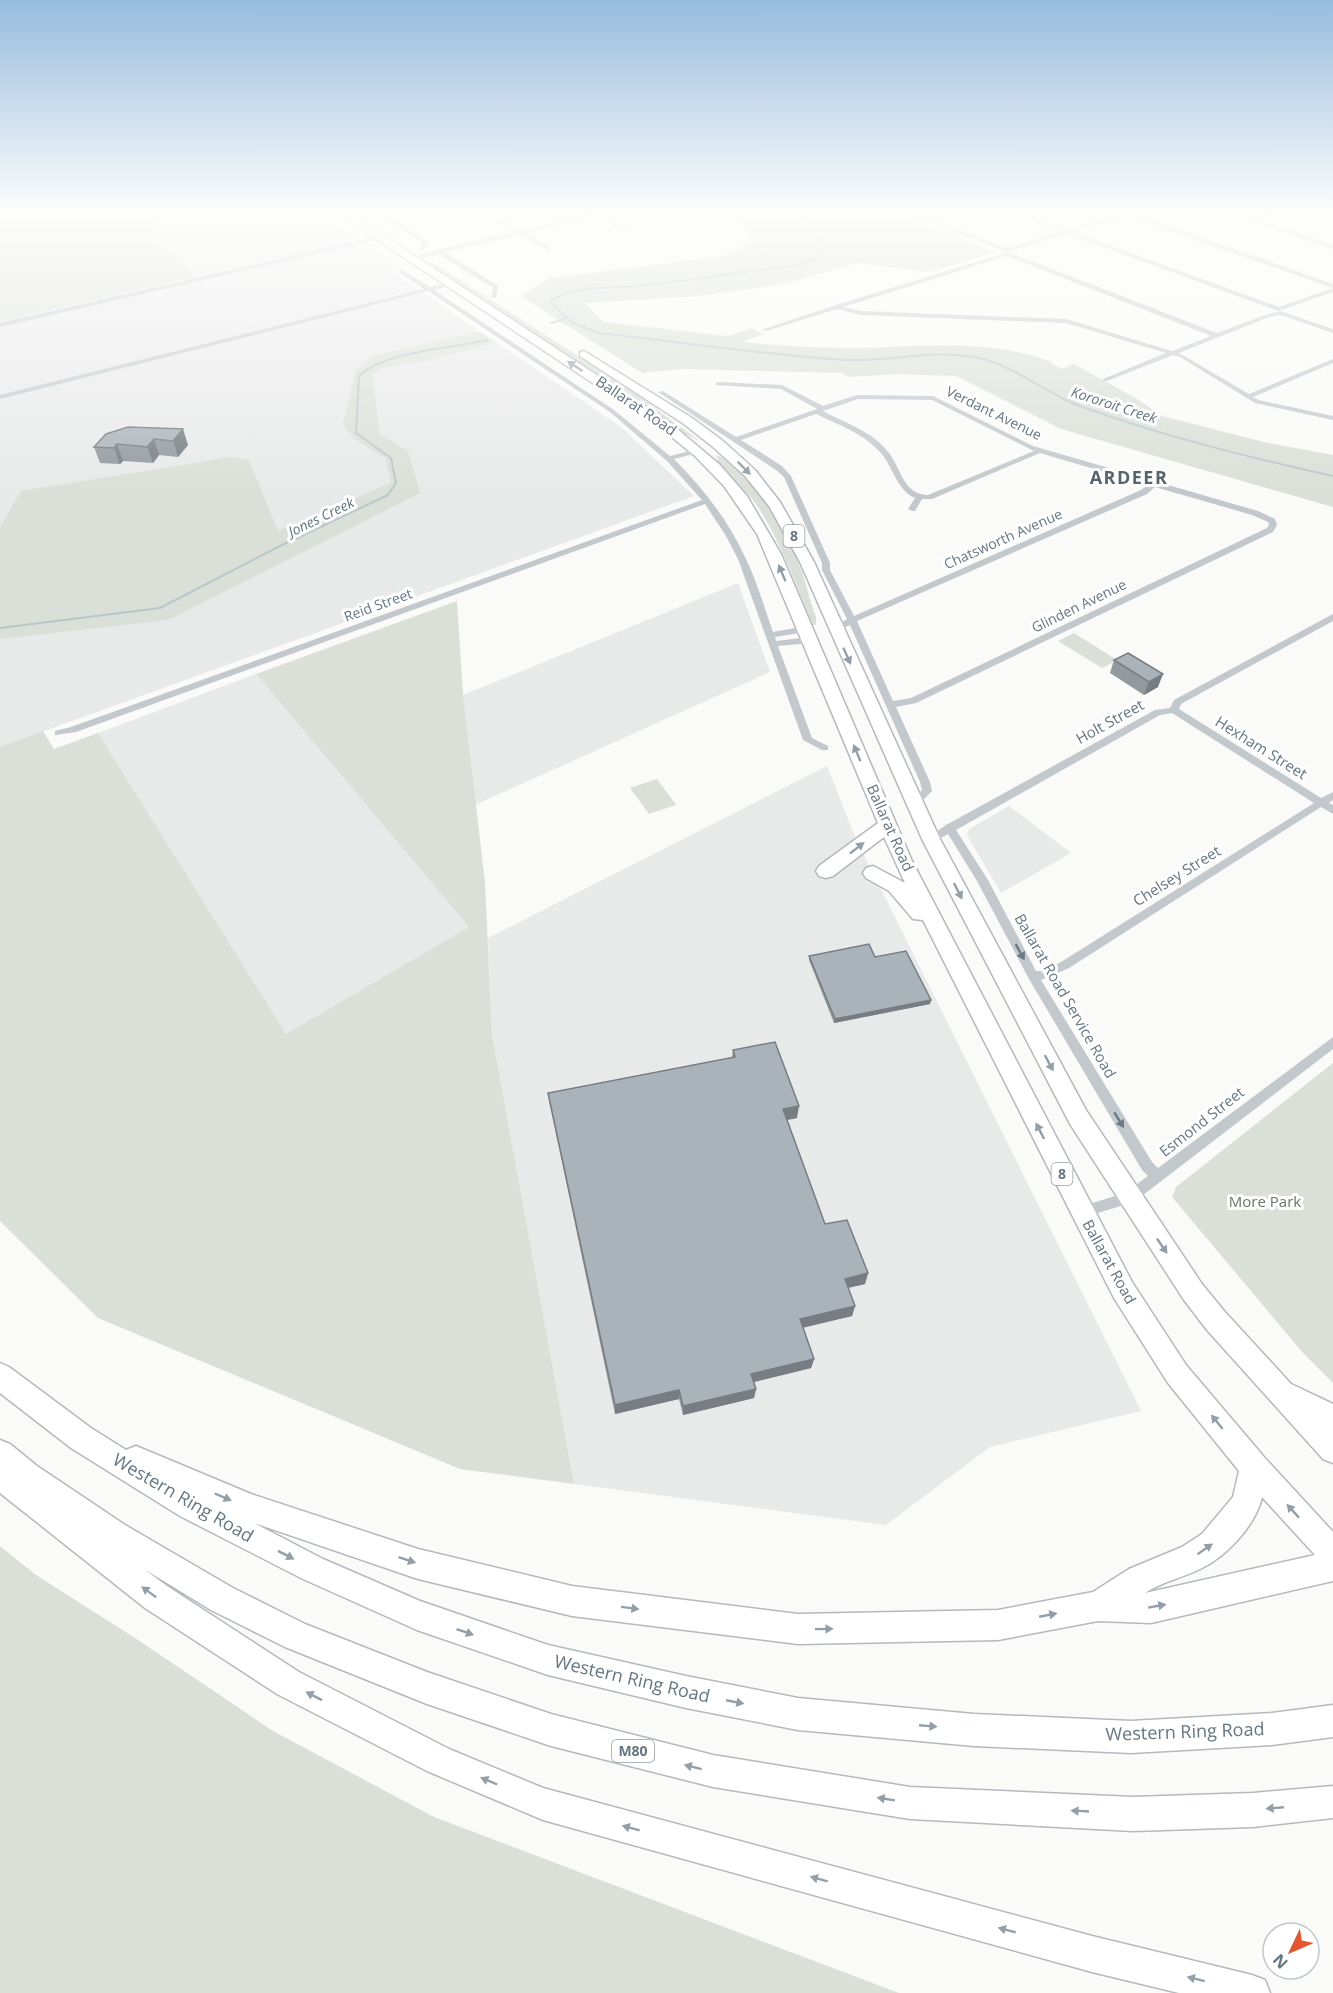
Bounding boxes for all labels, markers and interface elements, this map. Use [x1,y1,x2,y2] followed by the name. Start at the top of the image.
[567,360,584,371] one-way arrow
[592,371,681,440] street label: Ballarat Road
[943,381,1045,444] street label: Verdant Avenue
[1069,382,1160,428] water label: Kororoit Creek
[737,461,751,475] one-way arrow
[1090,465,1168,489] district label: ARDEER
[282,492,358,542] water label: Jones Creek
[941,504,1065,573] street label: Chatsworth Avenue
[784,525,804,547] road number: 8
[777,564,787,582] one-way arrow
[1028,574,1129,637] street label: Glinden Avenue
[341,583,415,626] street label: Reid Street
[843,648,852,665] one-way arrow
[1072,694,1147,748] street label: Holt Street
[1212,711,1311,783] street label: Hexham Street
[852,744,862,762] one-way arrow
[863,781,919,874] street label: Ballarat Road
[1129,840,1224,910] street label: Chelsey Street
[849,843,864,855] one-way arrow
[953,882,962,899] one-way arrow
[1011,910,1121,1081] street label: Ballarat Road Service Road
[1015,944,1025,961] one-way arrow
[1044,1055,1054,1072] one-way arrow
[1155,1082,1248,1161] street label: Esmond Street
[1114,1112,1125,1128] one-way arrow
[1035,1122,1045,1139] one-way arrow
[1052,1163,1072,1185] road number: 8
[1229,1191,1301,1211] park label: More Park
[1078,1216,1141,1307] street label: Ballarat Road
[1156,1238,1167,1254] one-way arrow
[1211,1415,1224,1430] one-way arrow
[109,1447,258,1547] street label: Western Ring Road
[214,1492,231,1501] one-way arrow
[1287,1504,1300,1519] one-way arrow
[1196,1543,1212,1555] one-way arrow
[278,1550,295,1560] one-way arrow
[398,1556,416,1565] one-way arrow
[142,1587,157,1599] one-way arrow
[1147,1601,1166,1610] one-way arrow
[621,1604,640,1613] one-way arrow
[1039,1610,1058,1619] one-way arrow
[815,1624,834,1633] one-way arrow
[456,1627,474,1637] one-way arrow
[552,1648,712,1708] street label: Western Ring Road
[305,1692,323,1702] one-way arrow
[726,1698,745,1707] one-way arrow
[1105,1716,1265,1746] street label: Western Ring Road
[919,1721,938,1731] one-way arrow
[612,1740,654,1762] road number: M80
[684,1761,702,1771] one-way arrow
[481,1777,498,1786] one-way arrow
[876,1794,895,1803] one-way arrow
[1265,1803,1284,1813] one-way arrow
[1070,1807,1089,1816] one-way arrow
[621,1822,640,1832] one-way arrow
[810,1874,828,1883] one-way arrow
[1261,1921,1321,1981] north arrow
[998,1925,1016,1935] one-way arrow
[1268,1949,1293,1974] text: N
[1186,1974,1205,1984] one-way arrow

